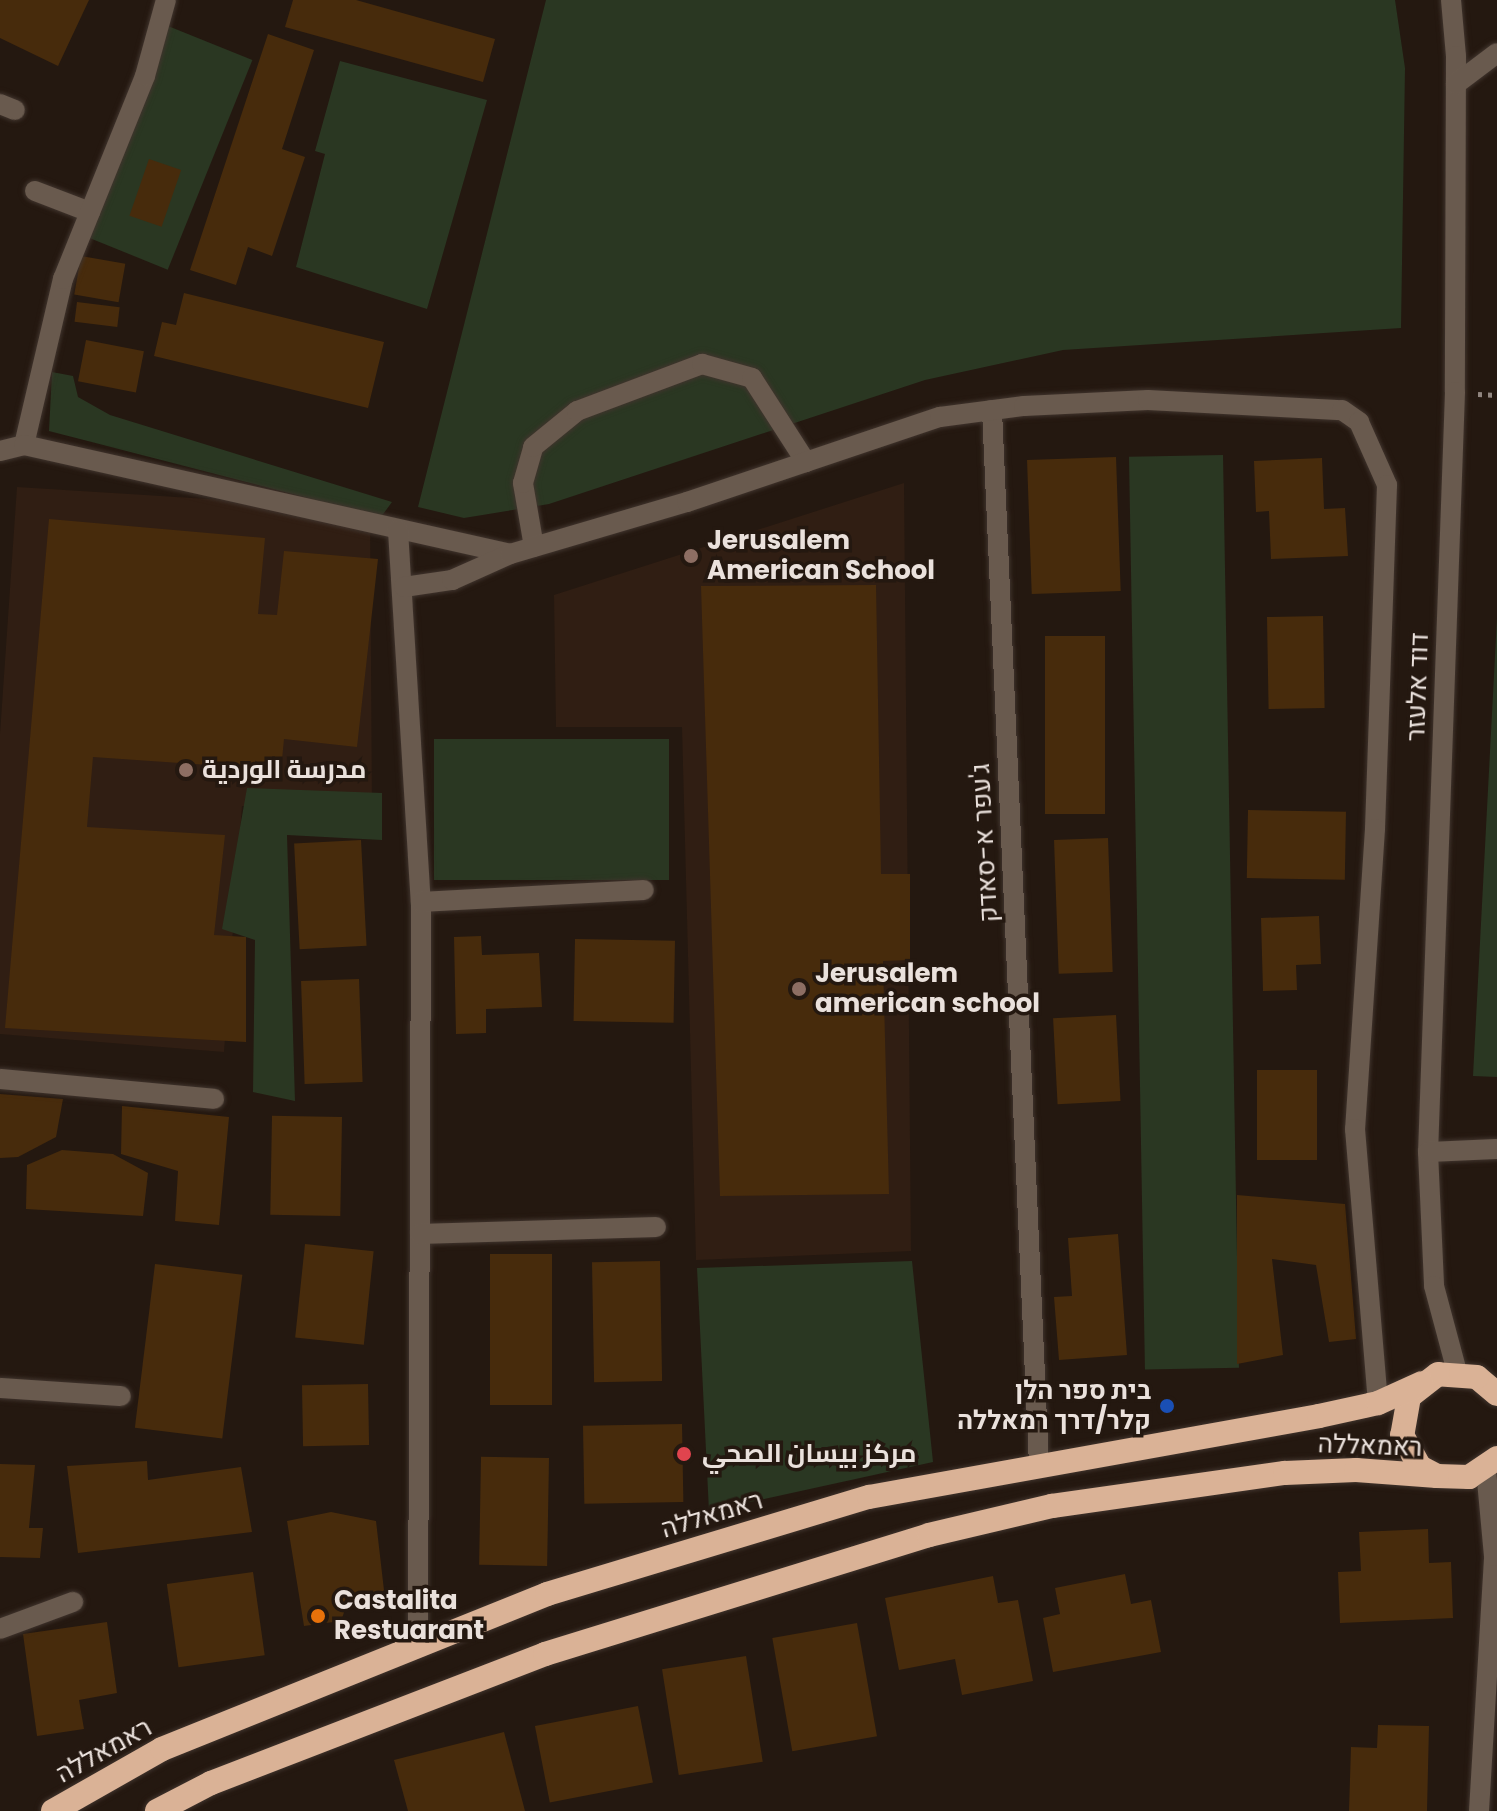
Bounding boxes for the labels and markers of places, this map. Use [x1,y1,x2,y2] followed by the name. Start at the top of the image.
[707,525,935,586] place label: Jerusalem American School
[682,547,700,565] marker: Jerusalem American School
[202,754,367,786] place label: مدرسة الوردية
[177,761,195,779] marker: مدرسة الوردية
[815,958,1040,1020] place label: Jerusalem american school
[790,980,808,998] marker: Jerusalem american school
[957,1375,1151,1436] place label: בית ספר הלן קלר/דרך רמאללה
[1158,1397,1176,1415] marker: בית ספר הלן קלר/דרך רמאללה
[702,1438,916,1470] place label: مركز بيسان الصحي
[673,1443,695,1465] marker: مركز بيسان الصحي
[334,1585,484,1646] place label: Castalita Restuarant
[309,1607,327,1625] marker: Castalita Restuarant

